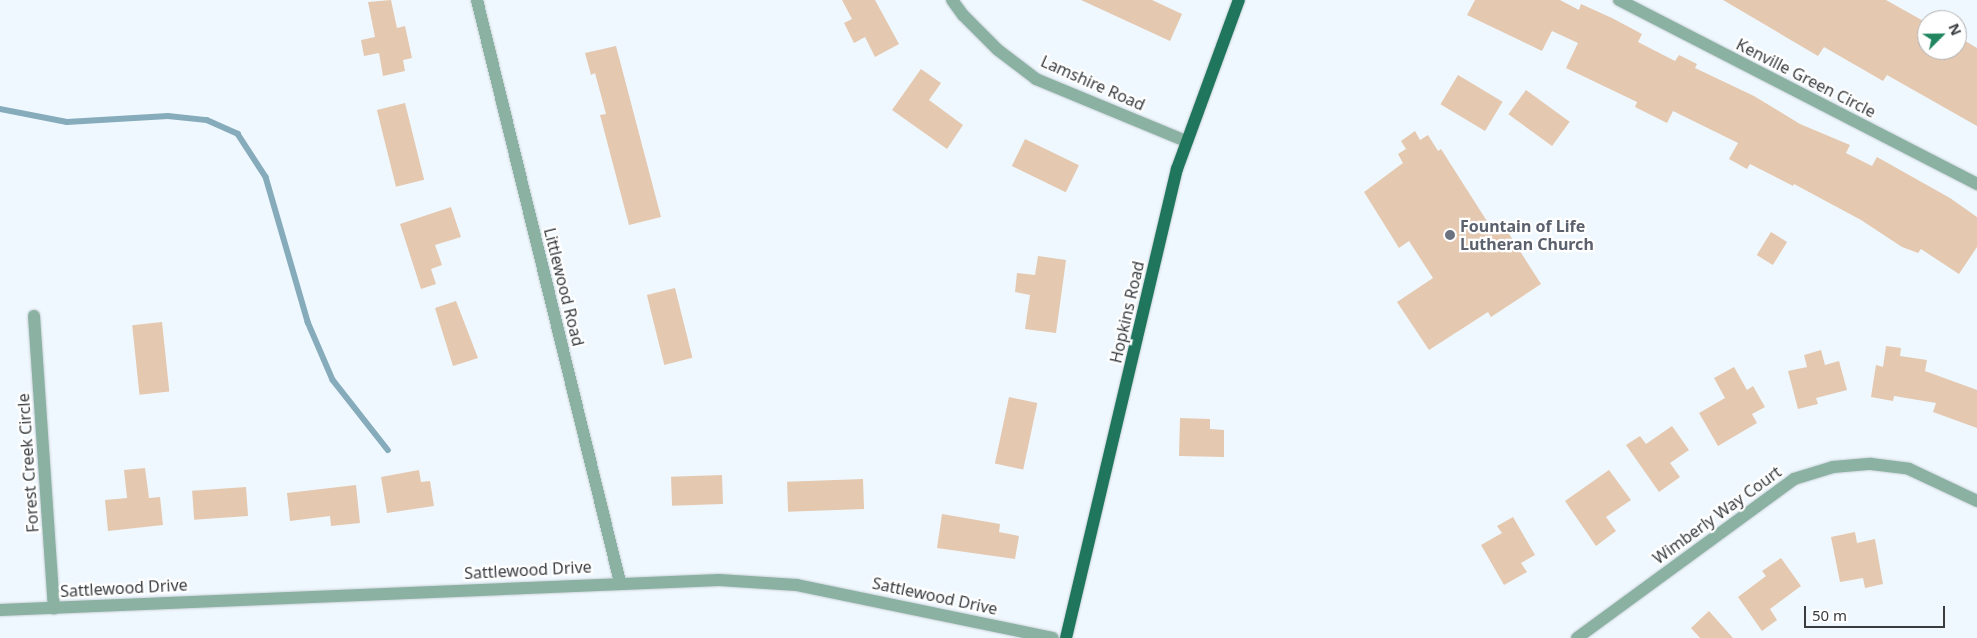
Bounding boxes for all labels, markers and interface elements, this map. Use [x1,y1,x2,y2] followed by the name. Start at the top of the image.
[1917,10,1967,60] north arrow
[1944,20,1966,38] text: N
[1733,35,1879,121] street label: Kenville Green Circle
[1038,51,1148,115] street label: Lamshire Road
[1460,216,1594,254] place label: Fountain of Life Lutheran Church
[540,226,588,348] street label: Littlewood Road
[1444,229,1456,241] marker: Fountain of Life Lutheran Church
[1106,259,1148,365] street label: Hopkins Road
[14,393,42,533] street label: Forest Creek Circle
[1649,462,1785,568] street label: Wimberly Way Court
[464,557,592,583] street label: Sattlewood Drive
[871,573,999,619] street label: Sattlewood Drive
[60,575,188,601] street label: Sattlewood Drive
[1807,596,1948,628] scale bar
[1812,605,1847,625] text: 50 m

